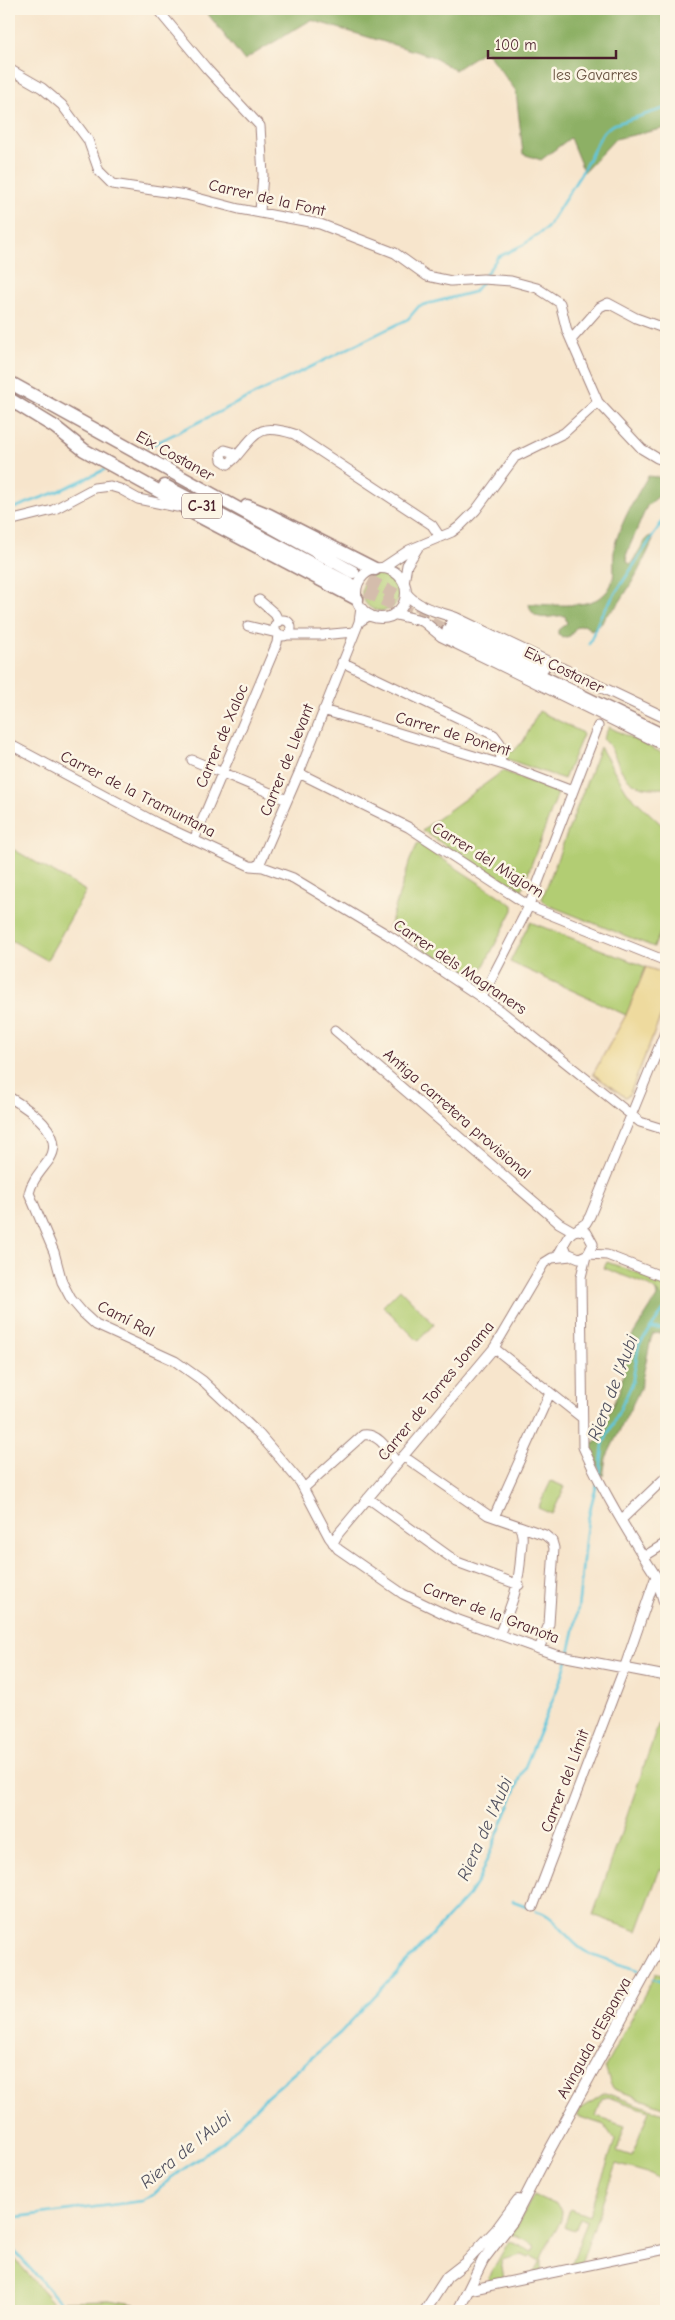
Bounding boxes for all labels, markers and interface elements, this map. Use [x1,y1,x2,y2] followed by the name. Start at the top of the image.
[488,28,615,60] scale bar
[495,36,537,54] text: 100 m
[553,66,638,84] park label: les Gavarres
[207,176,328,220] street label: Carrer de la Font
[133,427,218,485] street label: Eix Costaner
[182,494,222,518] road number: C-31
[521,643,607,697] street label: Eix Costaner
[192,681,252,791] street label: Carrer de Xaloc
[256,701,318,819] street label: Carrer de Llevant
[393,708,513,760] street label: Carrer de Ponent
[57,747,219,841] street label: Carrer de la Tramuntana
[429,818,547,902] street label: Carrer del Migjorn
[390,916,530,1018] street label: Carrer dels Magraners
[380,1045,534,1183] street label: Antiga carretera provisional
[95,1297,157,1341] street label: Camí Ral
[374,1318,498,1464] street label: Carrer de Torres Jonama
[583,1332,643,1444] water label: Riera de l'Aubi
[420,1579,562,1647] street label: Carrer de la Granota
[537,1727,593,1835] street label: Carrer del Límit
[453,1773,518,1884] water label: Riera de l'Aubi
[553,1974,635,2102] street label: Avinguda d'Espanya
[136,2106,236,2193] water label: Riera de l'Aubi

